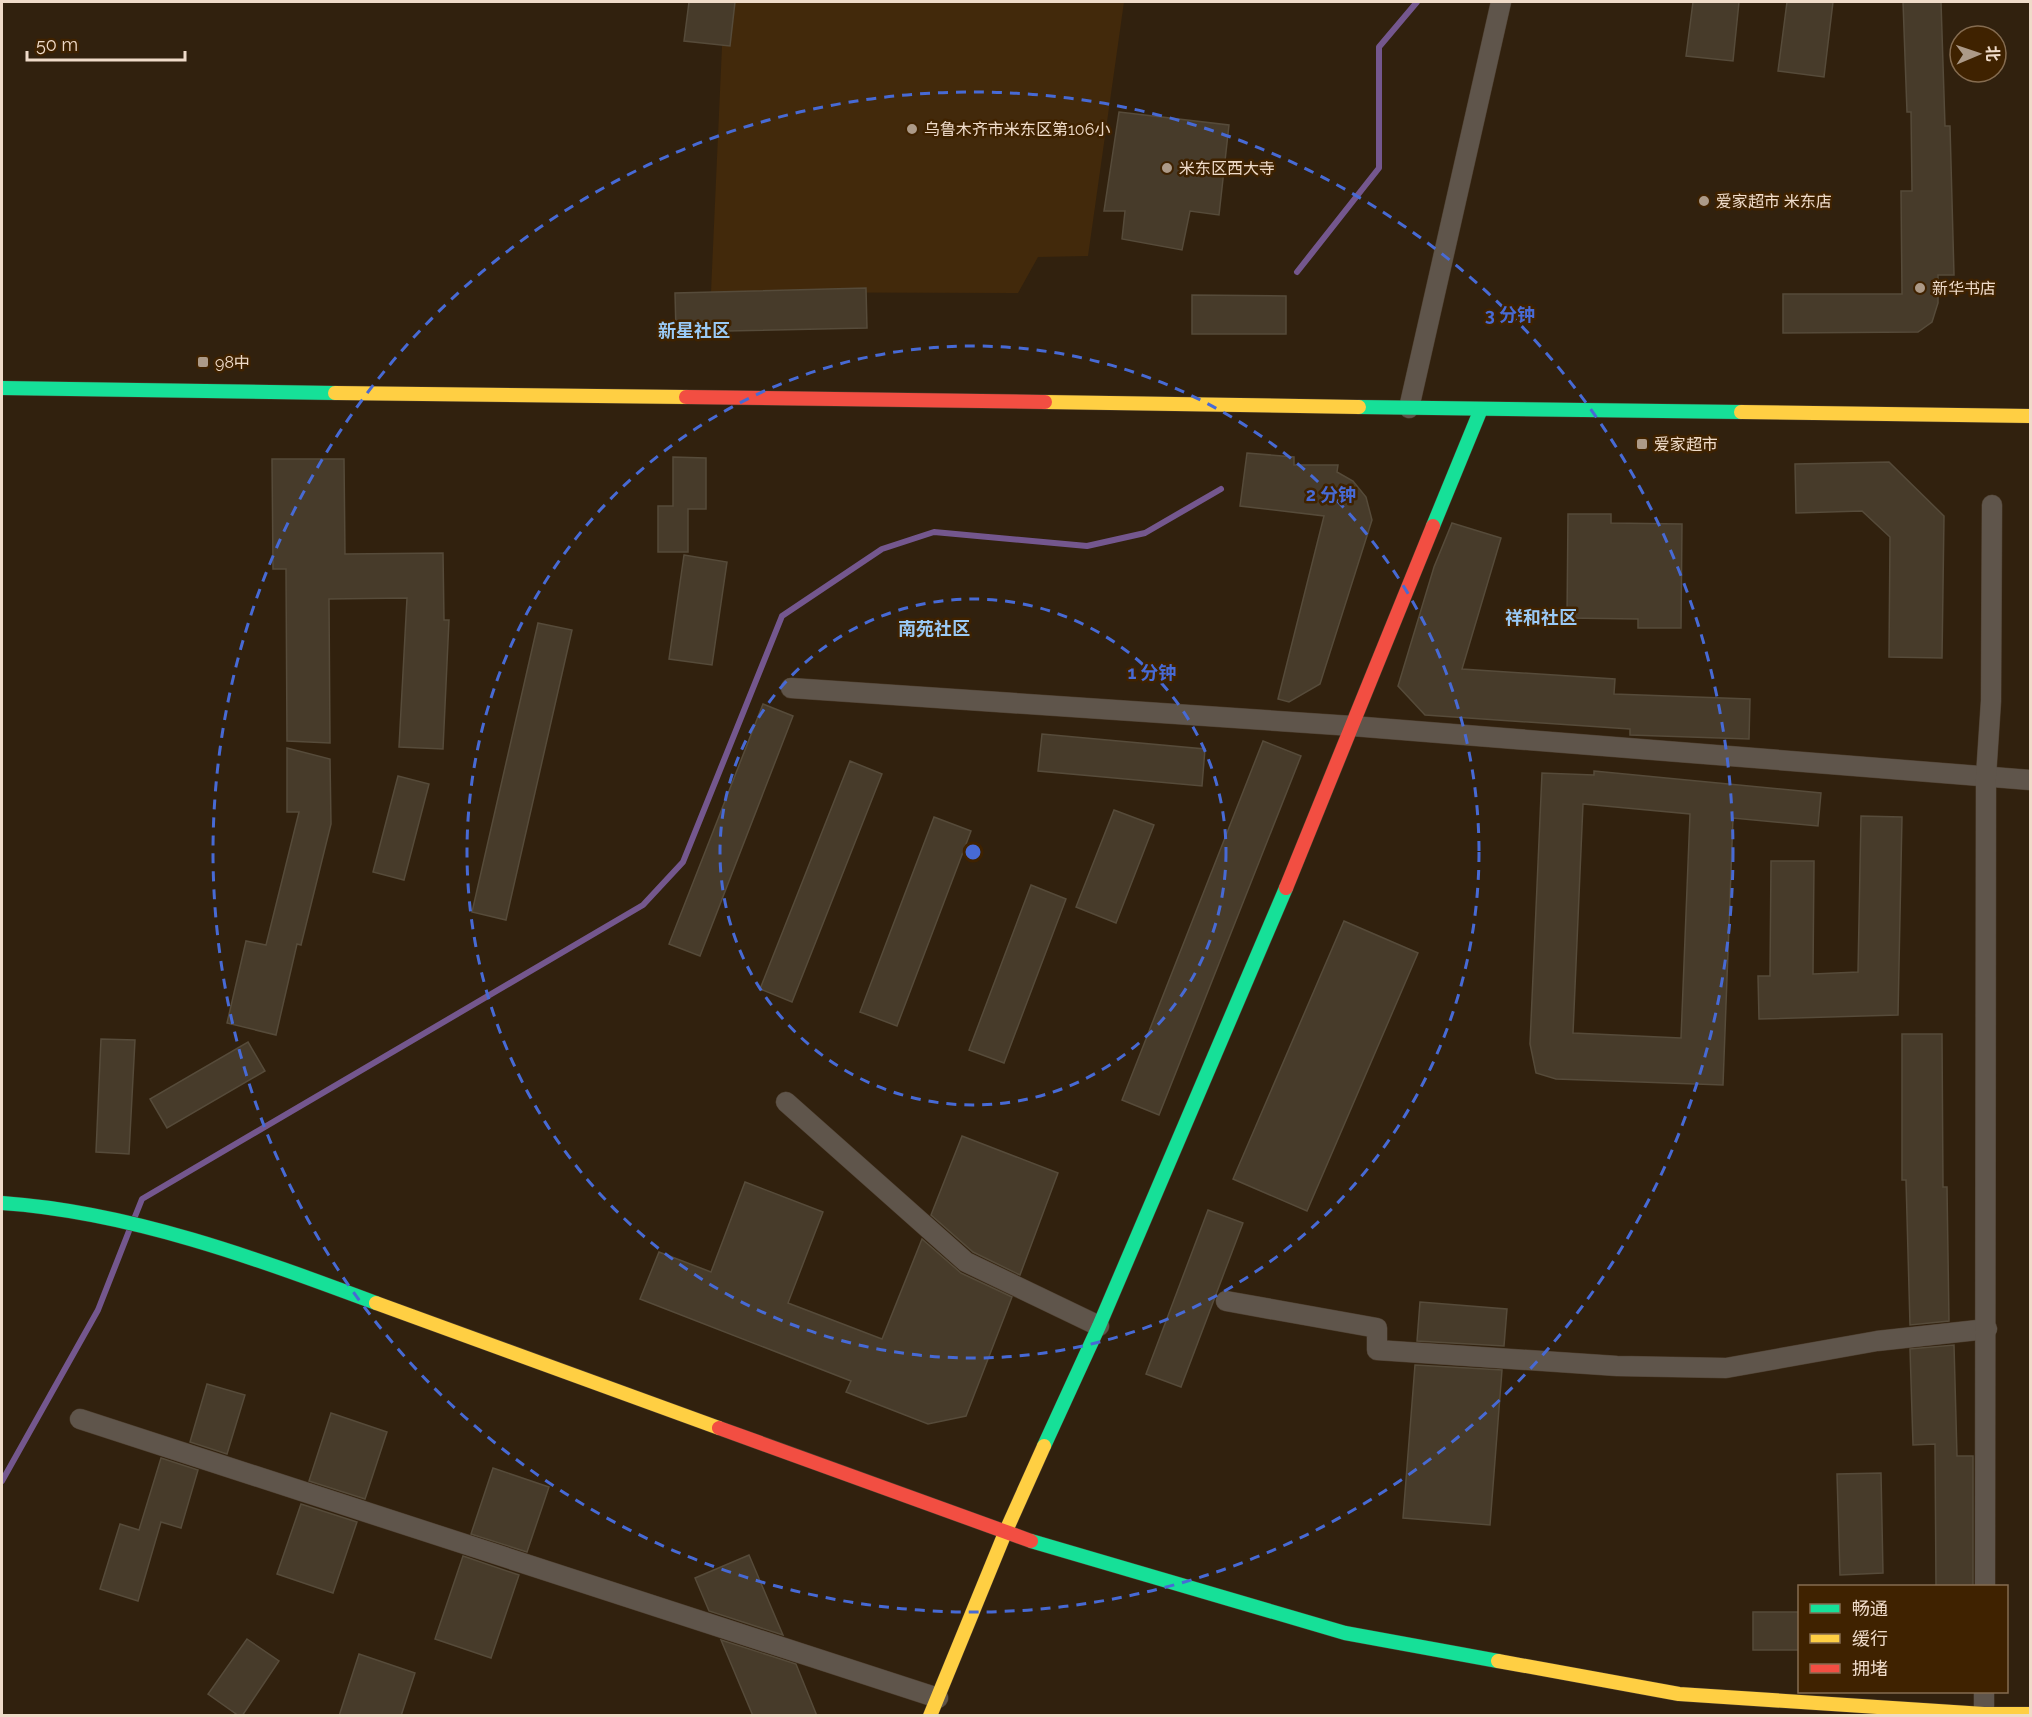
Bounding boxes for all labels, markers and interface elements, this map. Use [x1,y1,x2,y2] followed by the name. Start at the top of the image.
[27,24,184,62] scale bar
[1948,24,2008,84] north arrow
[36,34,78,55] text: 50 m
[1983,45,2002,62] text: 北
[924,120,1110,139] place label: 乌鲁木齐市米东区第106小
[905,122,919,136] marker: 乌鲁木齐市米东区第106小
[1179,159,1275,178] place label: 米东区西大寺
[1160,161,1174,175] marker: 米东区西大寺
[1716,192,1832,211] place label: 爱家超市 米东店
[1697,194,1711,208] marker: 爱家超市 米东店
[1932,279,1996,298] place label: 新华书店
[1913,281,1927,295] marker: 新华书店
[1485,304,1535,325] text: 3 分钟
[658,320,730,341] district label: 新星社区
[215,353,250,372] place label: 98中
[196,355,210,369] marker: 98中
[1654,435,1718,454] place label: 爱家超市
[1635,437,1649,451] marker: 爱家超市
[1306,484,1356,505] text: 2 分钟
[1505,607,1577,628] district label: 祥和社区
[898,618,970,639] district label: 南苑社区
[1127,662,1177,683] text: 1 分钟
[963,842,983,862] centre of rings
[1798,1585,2008,1693] legend
[1852,1598,1888,1619] text: 畅通
[1852,1628,1888,1649] text: 缓行
[1852,1658,1888,1679] text: 拥堵

